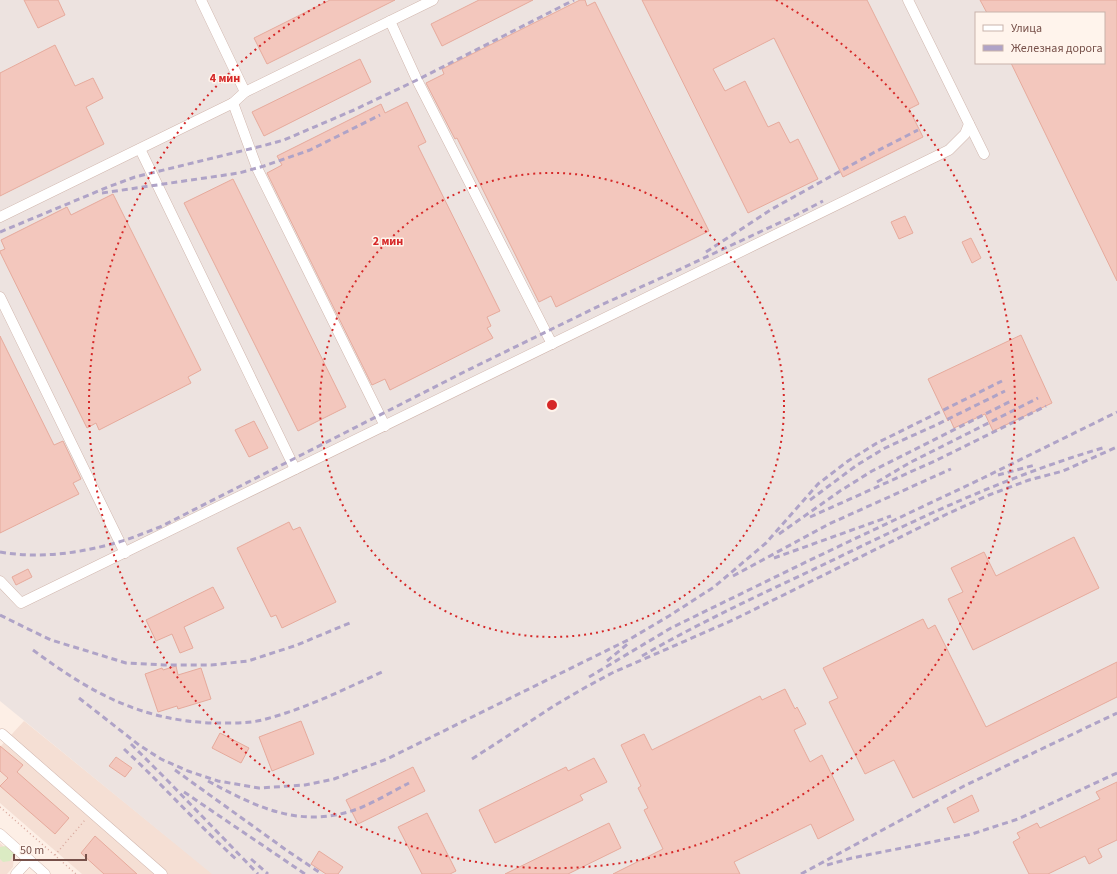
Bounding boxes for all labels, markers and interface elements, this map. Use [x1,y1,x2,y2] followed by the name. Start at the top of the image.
[975,12,1105,64] legend
[1011,20,1042,37] text: Улица
[1011,40,1103,57] text: Железная дорога
[210,70,240,87] text: 4 мин
[373,233,403,250] text: 2 мин
[545,398,559,412] centre of rings
[14,836,86,862] scale bar
[20,842,44,859] text: 50 m

